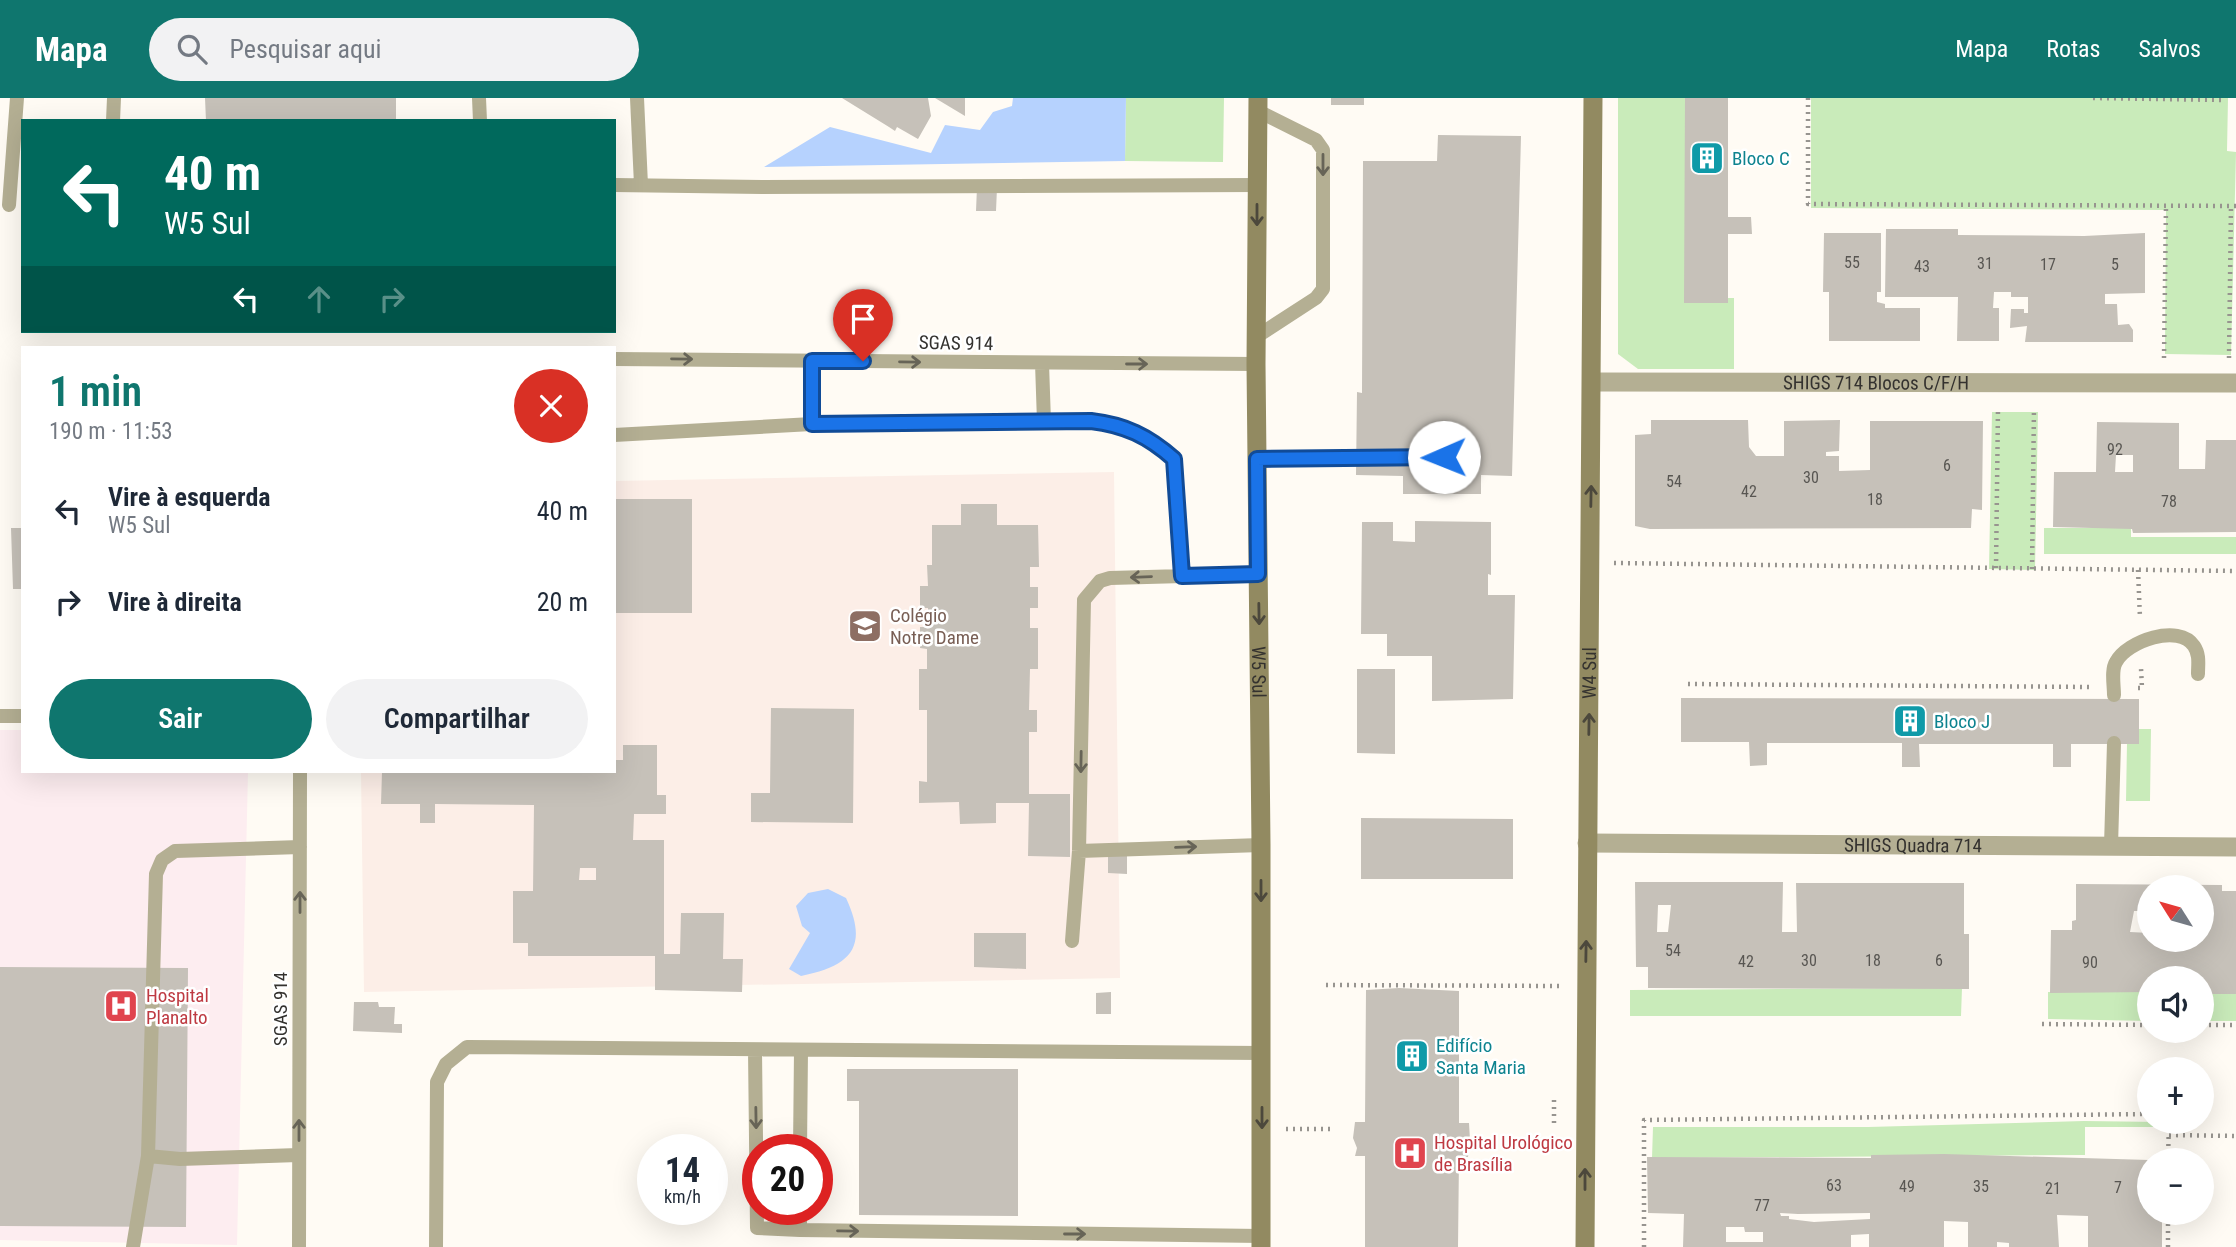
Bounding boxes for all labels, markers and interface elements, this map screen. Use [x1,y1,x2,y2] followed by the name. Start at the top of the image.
[149,18,639,81] search box
[35,30,107,69] text: Mapa
[173,30,211,68] icon: search
[229,34,382,64] text: Pesquisar aqui
[1955,35,2008,63] text: Mapa
[2046,35,2100,63] text: Rotas
[2138,35,2201,63] text: Salvos
[1688,139,1726,177] building icon: Bloco C
[164,145,261,202] text: 40 m
[49,147,140,238] icon: left
[1732,147,1790,170] place label: Bloco C
[1316,154,1330,177] one-way arrow
[1250,203,1264,226] one-way arrow
[164,204,251,242] text: W5 Sul
[1844,253,1860,272] house number: 55
[1977,254,1993,273] house number: 31
[2040,255,2056,274] house number: 17
[2111,255,2119,274] house number: 5
[1914,257,1930,276] house number: 43
[227,280,265,318] icon: left
[300,280,338,318] icon: ahead
[373,280,411,318] icon: right
[833,289,893,361] pin
[844,300,882,338] icon: arrive
[919,331,993,355] street label: SGAS 914
[671,352,694,366] one-way arrow
[898,355,921,369] one-way arrow
[1126,357,1149,371] one-way arrow
[49,367,142,416] text: 1 min
[514,369,588,443] button: close
[1783,371,1969,394] street label: SHIGS 714 Blocos C/F/H
[49,418,173,445] text: 190 m · 11:53
[1407,420,1481,494] position arrow
[2107,440,2123,459] house number: 92
[1943,456,1951,475] house number: 6
[1803,468,1819,487] house number: 30
[1666,472,1682,491] house number: 54
[108,482,271,512] text: Vire à esquerda
[1741,482,1757,501] house number: 42
[1584,485,1598,508] one-way arrow
[1867,490,1883,509] house number: 18
[49,492,87,530] icon: left
[2161,492,2177,511] house number: 78
[537,496,588,526] text: 40 m
[108,512,170,539] text: W5 Sul
[1130,571,1153,584] one-way arrow
[49,583,87,621] icon: right
[108,587,242,617] text: Vire à direita
[537,587,588,617] text: 20 m
[1252,602,1265,625] one-way arrow
[890,604,979,649] place label: Colégio Notre Dame
[846,607,884,645] school or university icon: Colégio Notre Dame
[1247,646,1271,698] street label: W5 Sul
[1577,647,1601,699] street label: W4 Sul
[49,679,312,759] button: Sair
[326,679,588,759] button: Compartilhar
[1891,702,1929,740] building icon: Bloco J
[1934,710,1990,733] place label: Bloco J
[1582,713,1595,736] one-way arrow
[1074,750,1088,773] one-way arrow
[1844,833,1982,857] street label: SHIGS Quadra 714
[1174,841,1197,854] one-way arrow
[2137,875,2214,952] north arrow
[2137,875,2214,1225] map controls
[1254,879,1268,902] one-way arrow
[293,891,306,914] one-way arrow
[1579,940,1593,963] one-way arrow
[1665,941,1681,960] house number: 54
[1801,951,1817,970] house number: 30
[1865,951,1881,970] house number: 18
[1935,951,1943,970] house number: 6
[1738,952,1754,971] house number: 42
[2082,953,2098,972] house number: 90
[2137,966,2214,1043] button: sound
[269,972,292,1046] street label: SGAS 914
[146,984,209,1029] place label: Hospital Planalto
[102,987,140,1025] hospital icon: Hospital Planalto
[1436,1034,1526,1079] place label: Edifício Santa Maria
[1393,1037,1431,1075] building icon: Edifício Santa Maria
[2137,1057,2214,1134] button: +
[1255,1106,1269,1129] one-way arrow
[749,1107,763,1130] one-way arrow
[292,1119,306,1142] one-way arrow
[1434,1131,1573,1176] place label: Hospital Urológico de Brasília
[742,1134,833,1225] speed limit sign: 20
[1391,1134,1429,1172] hospital icon: Hospital Urológico de Brasília
[2137,1148,2214,1225] button: −
[665,1150,700,1191] text: 14
[1578,1168,1592,1191] one-way arrow
[1826,1176,1842,1195] house number: 63
[1899,1177,1915,1196] house number: 49
[1973,1177,1989,1196] house number: 35
[2114,1178,2122,1197] house number: 7
[2045,1179,2061,1198] house number: 21
[664,1186,701,1207] text: km/h
[1754,1196,1770,1215] house number: 77
[836,1224,859,1237] one-way arrow
[1063,1227,1086,1241] one-way arrow

